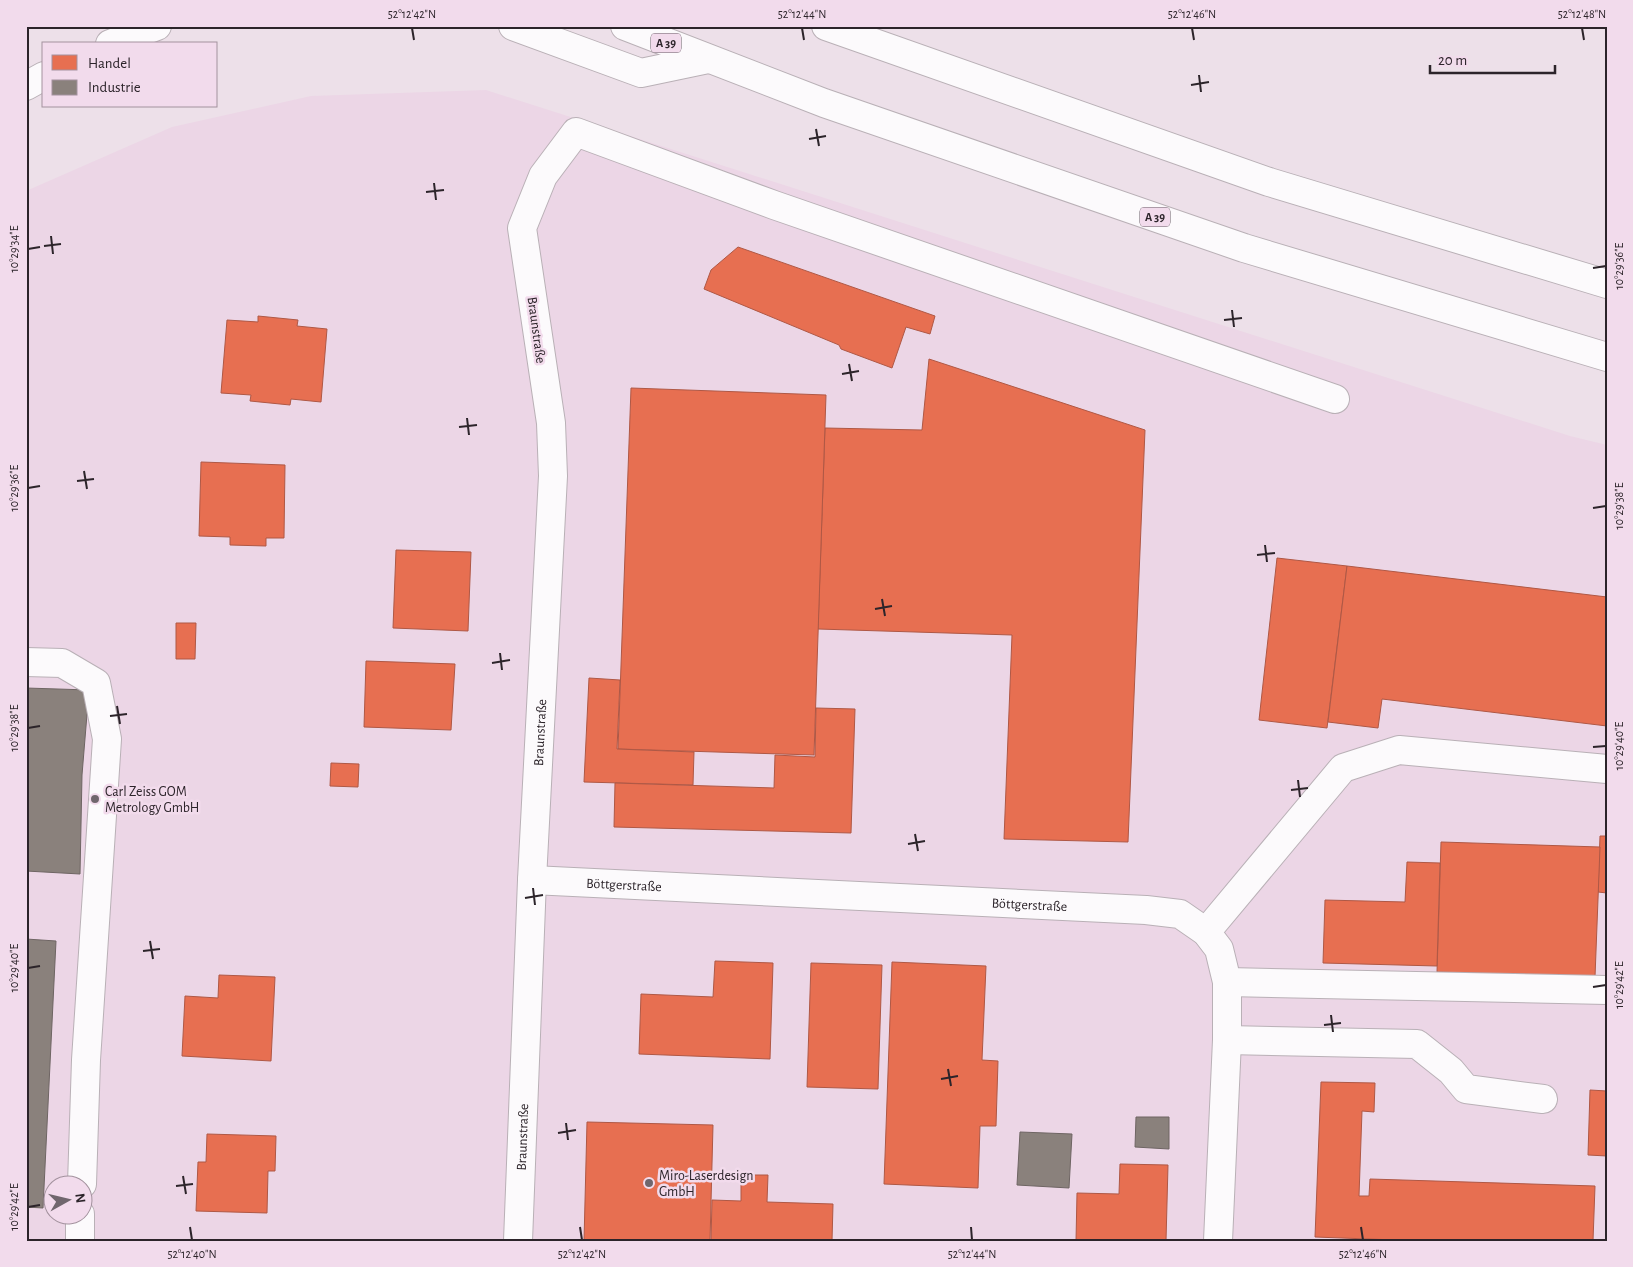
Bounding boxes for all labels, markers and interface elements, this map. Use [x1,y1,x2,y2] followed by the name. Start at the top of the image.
[388,8,436,20] text: 52°12'42"N
[778,8,826,20] text: 52°12'44"N
[1168,8,1216,20] text: 52°12'46"N
[1558,8,1606,20] text: 52°12'48"N
[651,34,681,52] road number: A 39
[42,42,218,108] legend
[1430,42,1556,74] scale bar
[1438,53,1467,68] text: 20 m
[88,56,131,71] text: Handel
[88,80,141,95] text: Industrie
[1140,208,1170,226] road number: A 39
[8,225,20,272] text: 10°29'34"E
[1613,242,1625,289] text: 10°29'36"E
[524,296,548,364] street label: Braunstraße
[8,464,20,511] text: 10°29'36"E
[1613,482,1625,529] text: 10°29'38"E
[532,699,549,766] street label: Braunstraße
[8,704,20,751] text: 10°29'38"E
[1613,722,1625,770] text: 10°29'40"E
[105,785,199,815] place label: Carl Zeiss GOM Metrology GmbH
[89,793,101,805] marker: Carl Zeiss GOM Metrology GmbH
[586,877,662,894] street label: Böttgerstraße
[991,896,1067,914] street label: Böttgerstraße
[8,944,20,992] text: 10°29'40"E
[1613,961,1625,1009] text: 10°29'42"E
[515,1103,531,1171] street label: Braunstraße
[659,1169,753,1199] place label: Miro-Laserdesign GmbH
[42,1174,92,1224] north arrow
[643,1177,655,1189] marker: Miro-Laserdesign GmbH
[8,1183,20,1231] text: 10°29'42"E
[72,1193,87,1204] text: N
[167,1248,217,1260] text: 52°12'40"N
[558,1248,606,1260] text: 52°12'42"N
[948,1248,996,1260] text: 52°12'44"N
[1339,1248,1387,1260] text: 52°12'46"N

